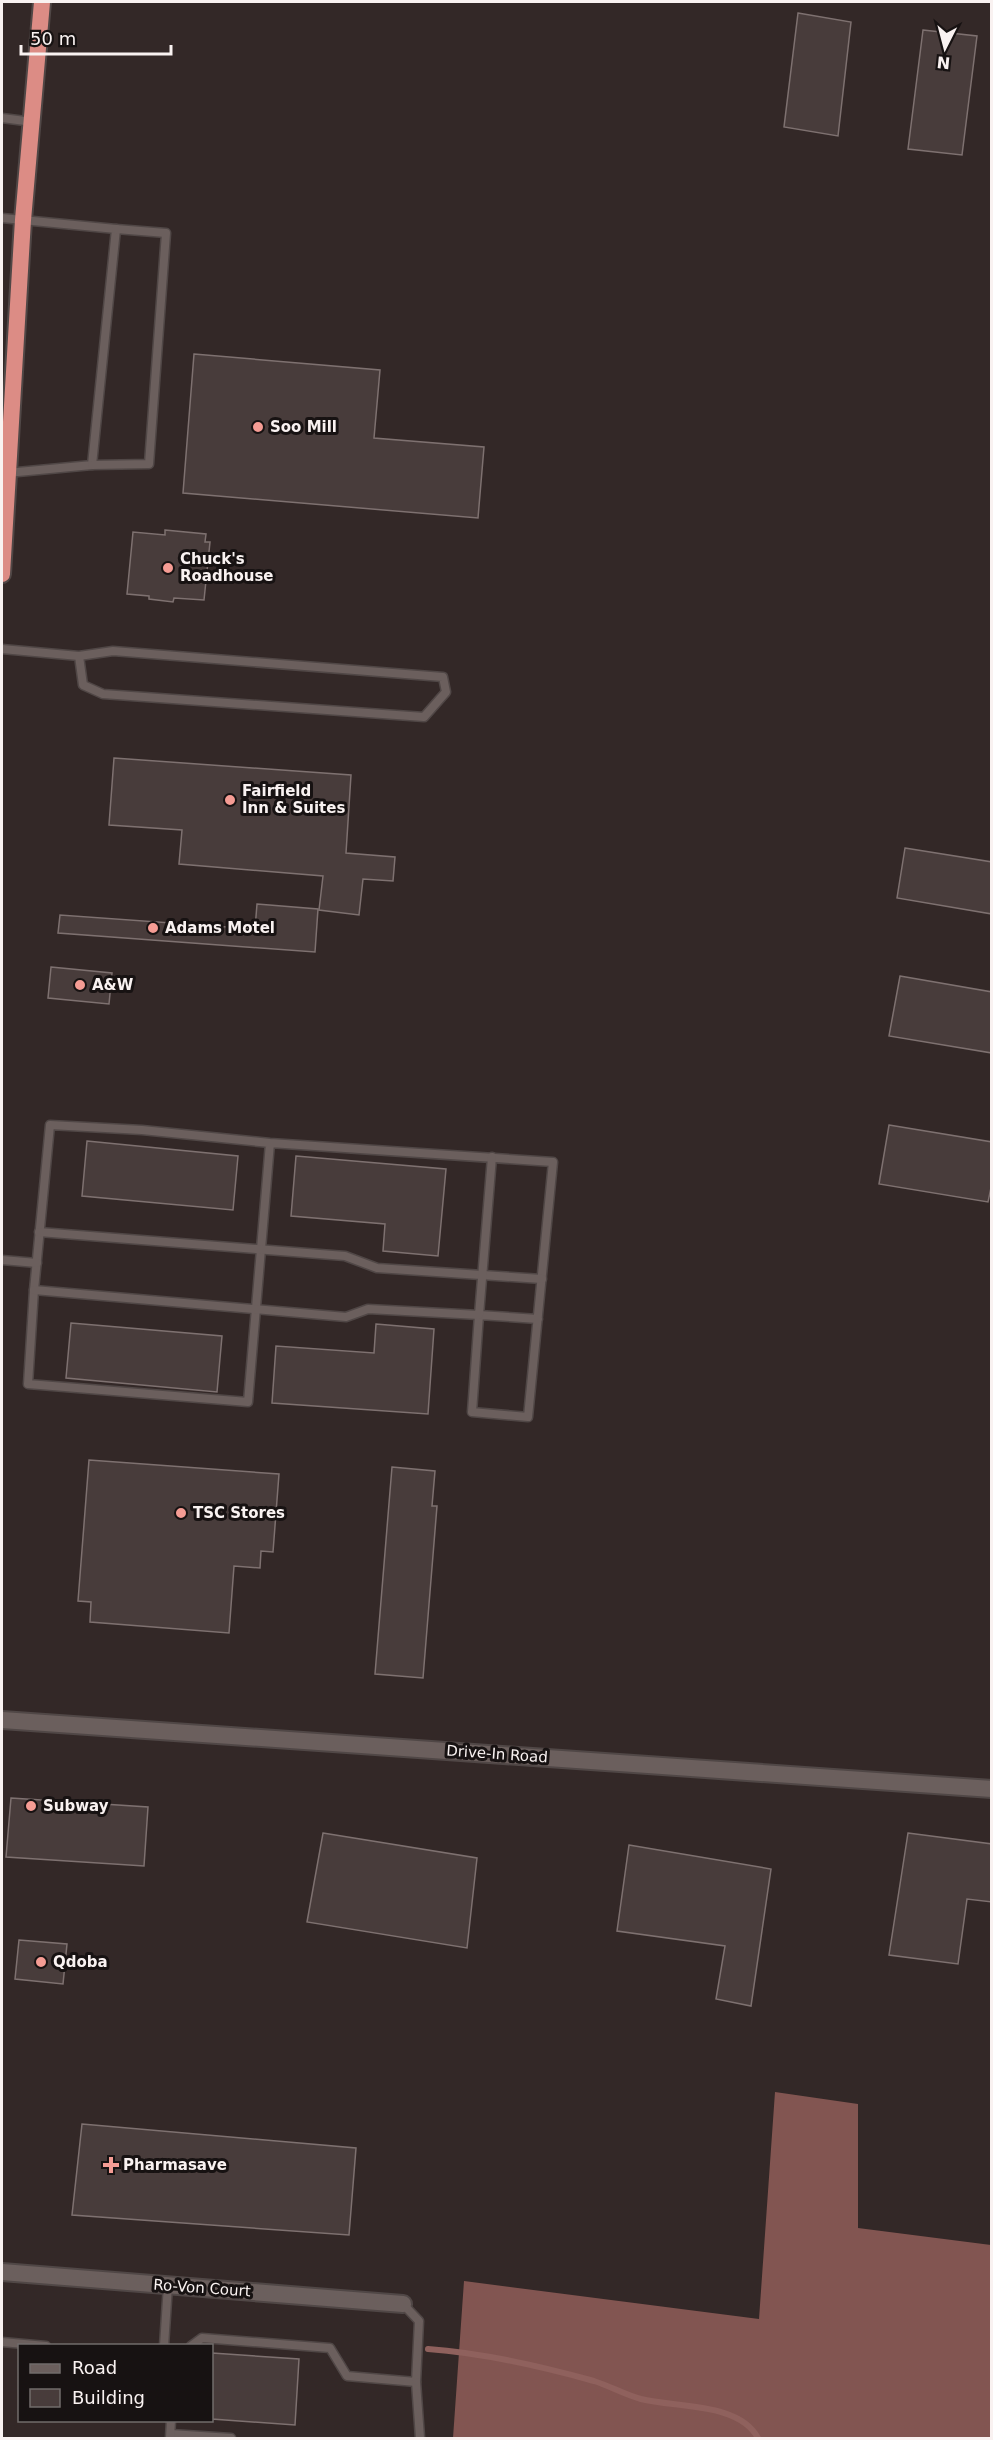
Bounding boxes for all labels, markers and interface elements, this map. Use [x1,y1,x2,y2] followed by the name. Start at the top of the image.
[21,18,171,56] scale bar
[915,18,975,78] north arrow
[30,28,76,49] text: 50 m
[936,52,951,73] text: N
[270,418,337,436] place label: Soo Mill
[251,420,265,434] marker: Soo Mill
[180,550,273,585] place label: Chuck's Roadhouse
[161,561,175,575] marker: Chuck's Roadhouse
[242,782,345,817] place label: Fairfield Inn & Suites
[223,793,237,807] marker: Fairfield Inn & Suites
[165,919,275,937] place label: Adams Motel
[146,921,160,935] marker: Adams Motel
[92,976,134,994] place label: A&W
[73,978,87,992] marker: A&W
[193,1504,285,1522] place label: TSC Stores
[174,1506,188,1520] marker: TSC Stores
[446,1741,548,1767] street label: Drive-In Road
[43,1797,109,1815] place label: Subway
[24,1799,38,1813] marker: Subway
[53,1953,108,1971] place label: Qdoba
[34,1955,48,1969] marker: Qdoba
[123,2156,227,2174] place label: Pharmasave
[104,2158,118,2172] marker: Pharmasave
[153,2276,251,2300] street label: Ro-Von Court
[18,2344,213,2422] legend
[72,2357,117,2378] text: Road
[72,2387,145,2408] text: Building

